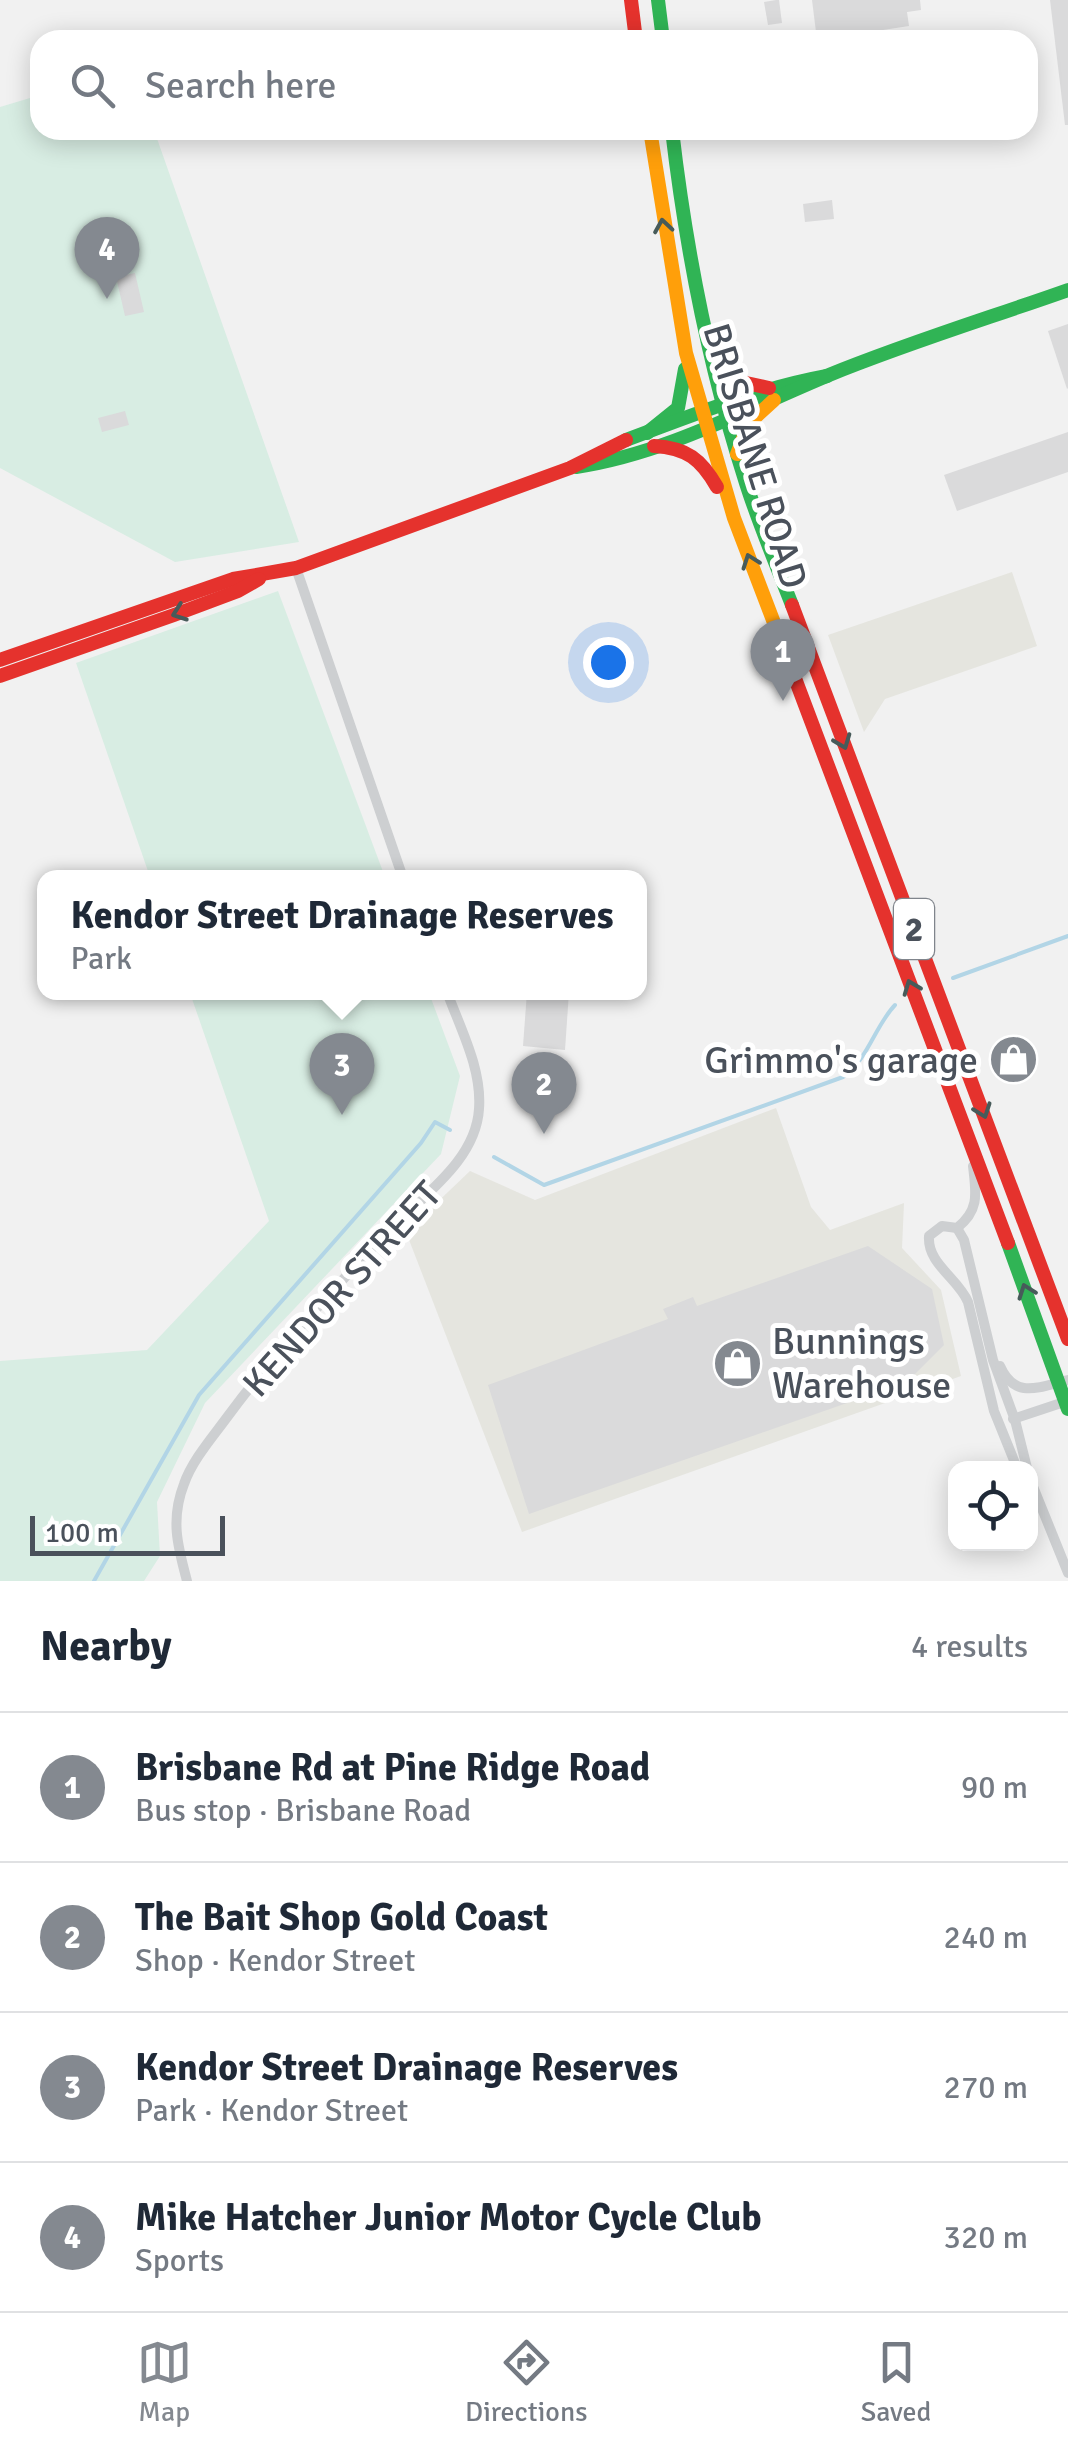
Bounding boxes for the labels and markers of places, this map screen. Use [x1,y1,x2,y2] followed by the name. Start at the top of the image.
[74,216,140,299] pin: 4
[750,618,816,701] pin: 1
[310,1032,374,1115] pin: 3
[987,1034,1039,1086] shop icon: Grimmo's garage
[704,1037,978,1084] place label: Grimmo's garage
[512,1052,576,1134] pin: 2
[772,1318,951,1409] place label: Bunnings Warehouse
[711,1337,763,1389] shop icon: Bunnings Warehouse

